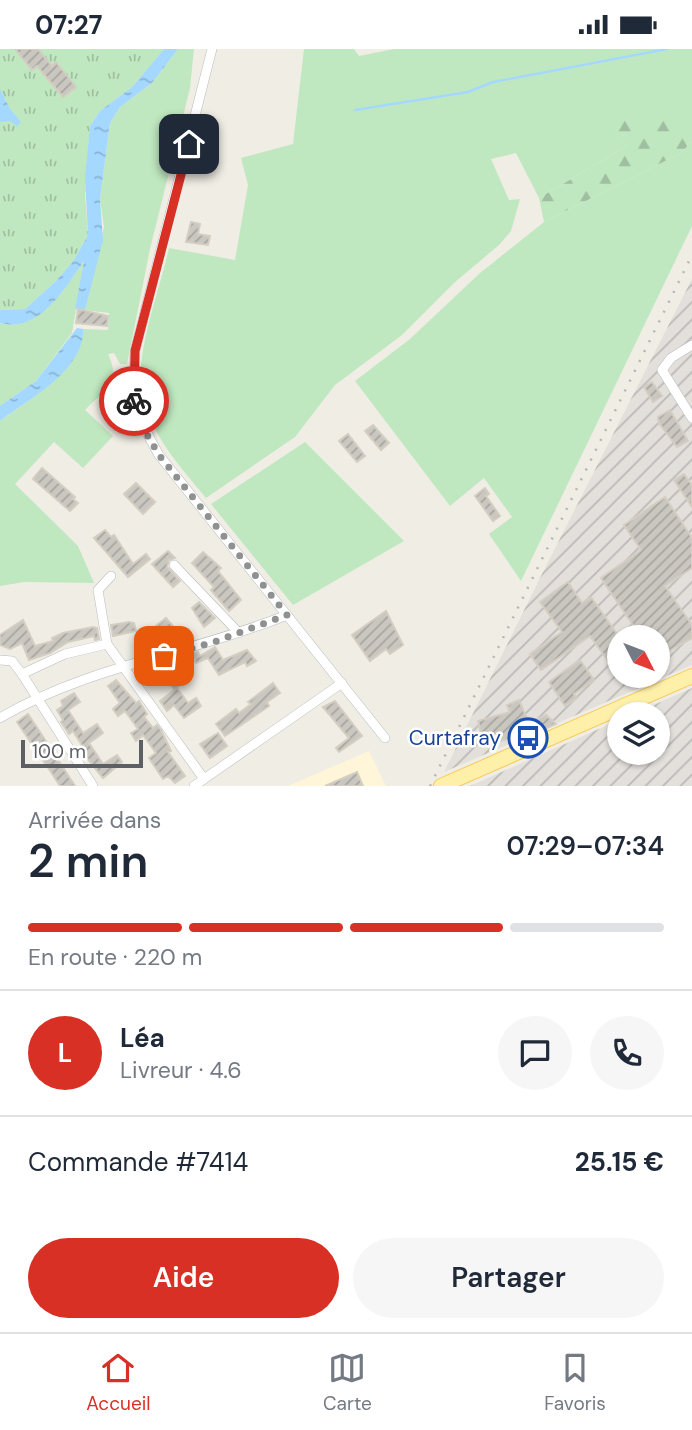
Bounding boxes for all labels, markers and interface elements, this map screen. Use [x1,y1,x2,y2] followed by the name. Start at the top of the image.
[35,8,103,42] text: 07:27
[159,114,219,174] pin
[170,125,208,163] icon: home
[99,366,169,436] courier
[115,382,153,420] icon: bike
[607,625,670,688] north arrow
[607,625,670,765] map controls
[134,626,194,686] pin
[145,637,183,675] icon: bag
[607,702,670,765] button: layers
[507,717,549,759] bus stop icon: Curtafray
[409,724,501,752] place label: Curtafray
[21,737,144,769] scale bar
[32,739,86,764] text: 100 m
[28,805,161,835] text: Arrivée dans
[506,829,664,863] text: 07:29–07:34
[28,831,148,891] text: 2 min
[28,942,202,972] text: En route · 220 m
[498,1016,572,1090] button: chat
[590,1016,664,1090] button: phone
[120,1021,165,1055] text: Léa
[58,1036,72,1070] text: L
[120,1055,242,1085] text: Livreur · 4.6
[28,1145,248,1179] text: Commande #7414
[575,1145,664,1179] text: 25.15 €
[28,1238,339,1318] button: Aide
[353,1238,664,1318] button: Partager
[86,1349,151,1416] tab: Accueil
[323,1349,372,1416] tab: Carte
[544,1349,606,1416] tab: Favoris

